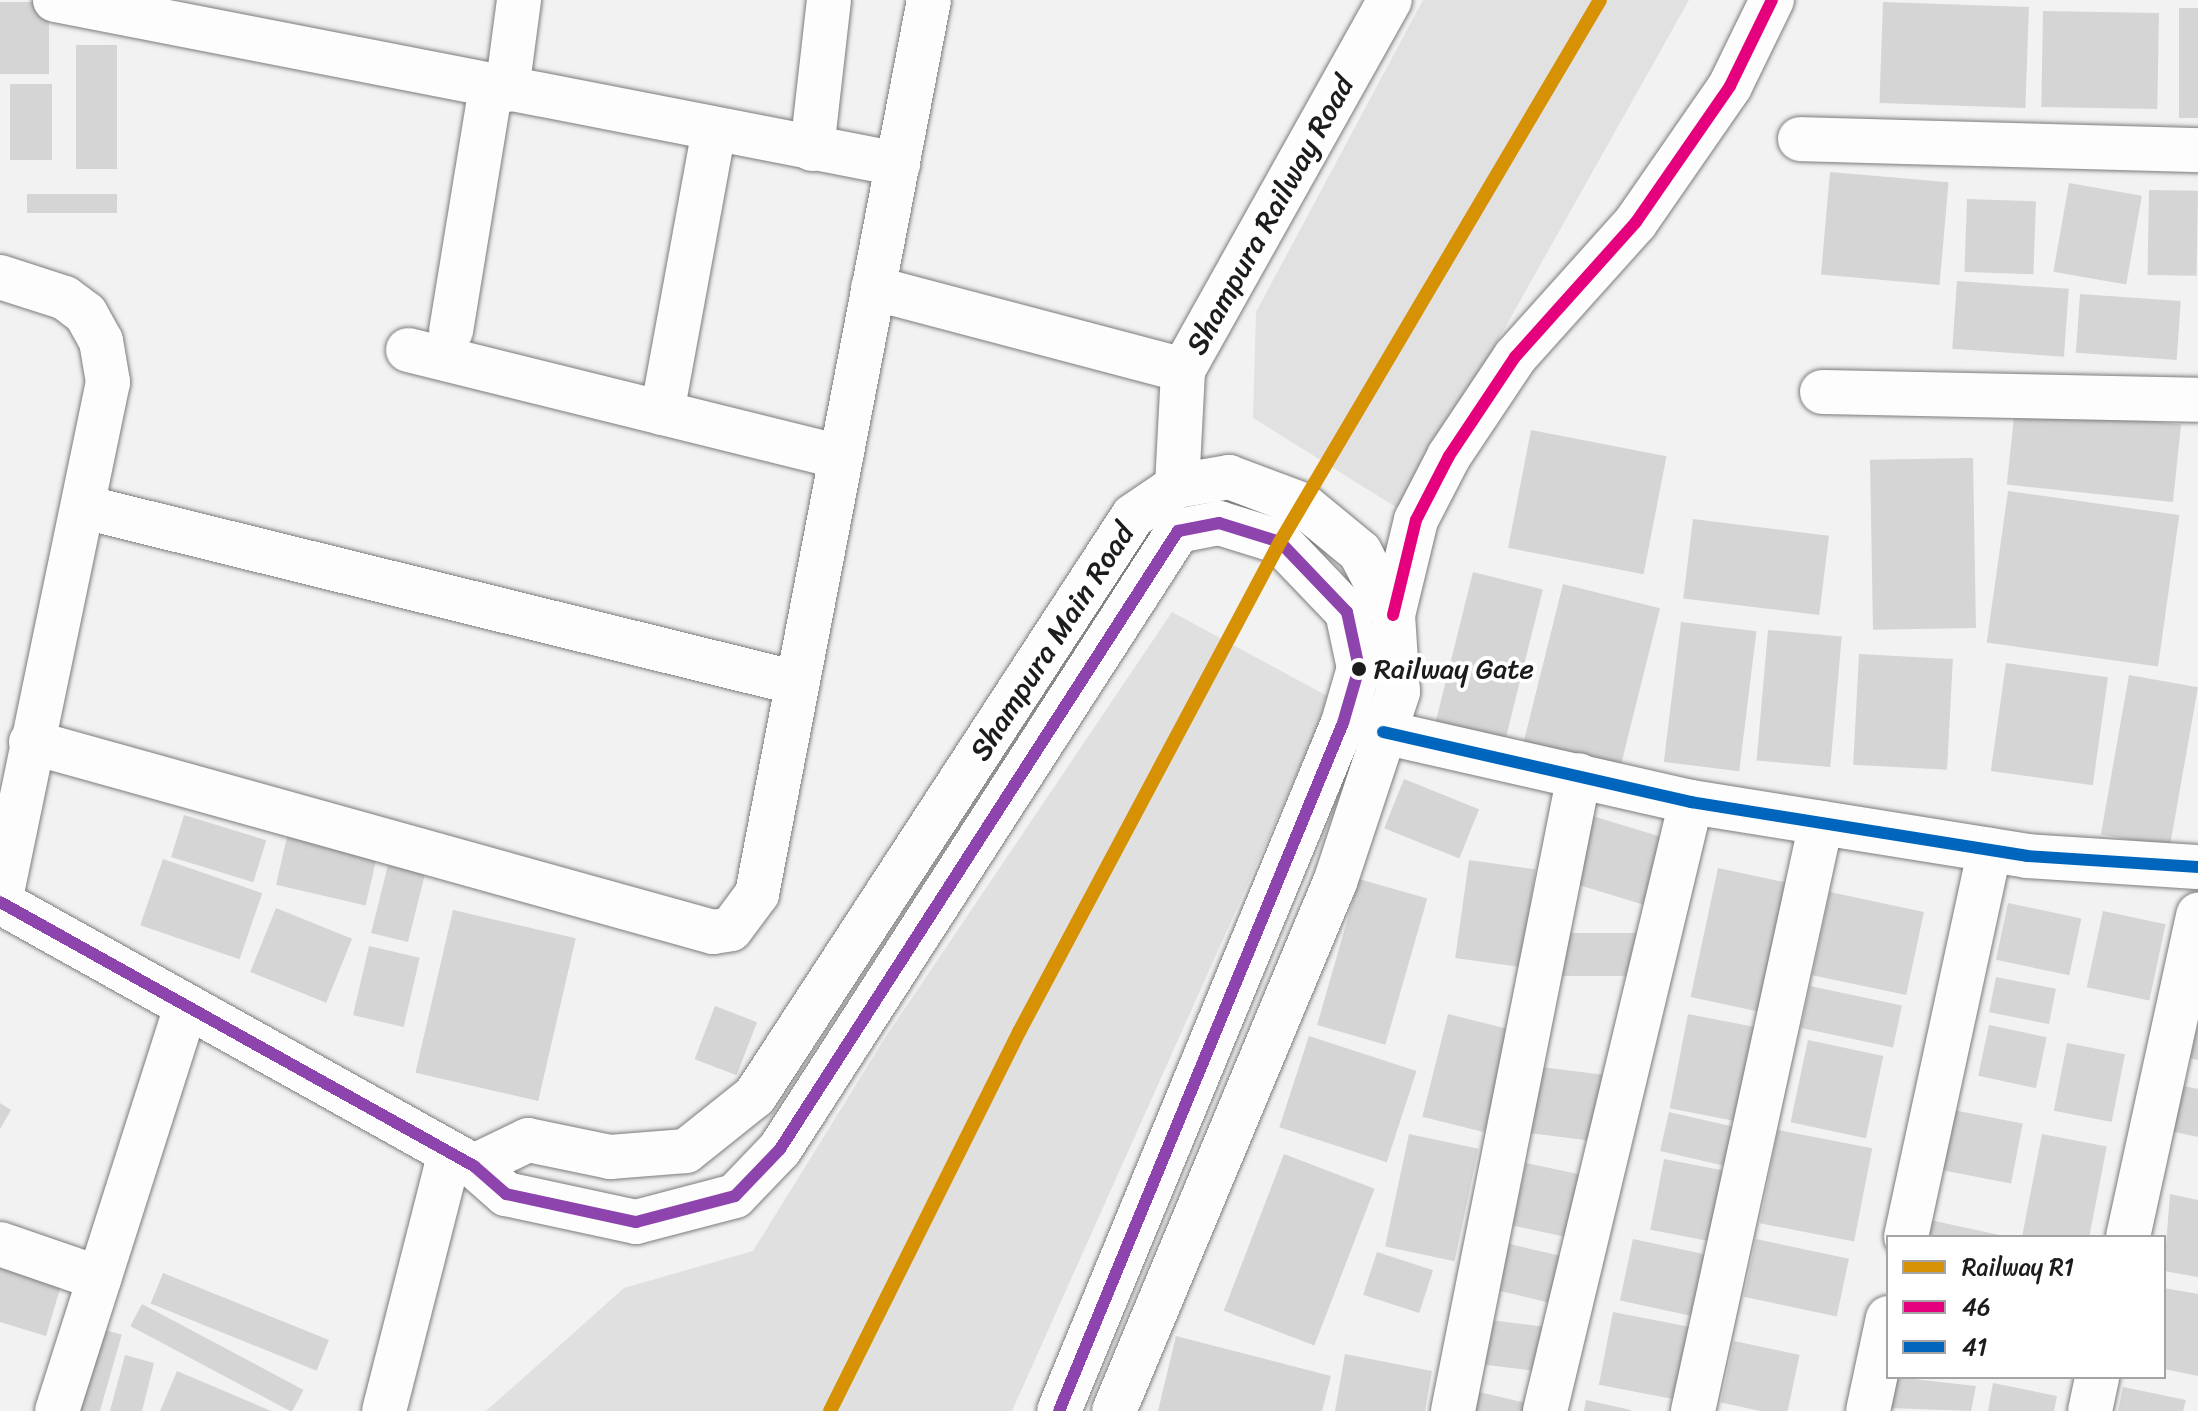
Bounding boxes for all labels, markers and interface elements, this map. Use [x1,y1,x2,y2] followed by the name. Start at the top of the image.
[1178,69,1362,361] street label: Shampura Railway Road
[962,517,1142,767] street label: Shampura Main Road
[1374,652,1534,686] place label: Railway Gate
[1351,661,1367,677] marker: Railway Gate
[1886,1235,2166,1379] legend
[1962,1246,2074,1288] text: Railway R1
[1962,1286,1991,1328] text: 46
[1962,1326,1987,1368] text: 41

